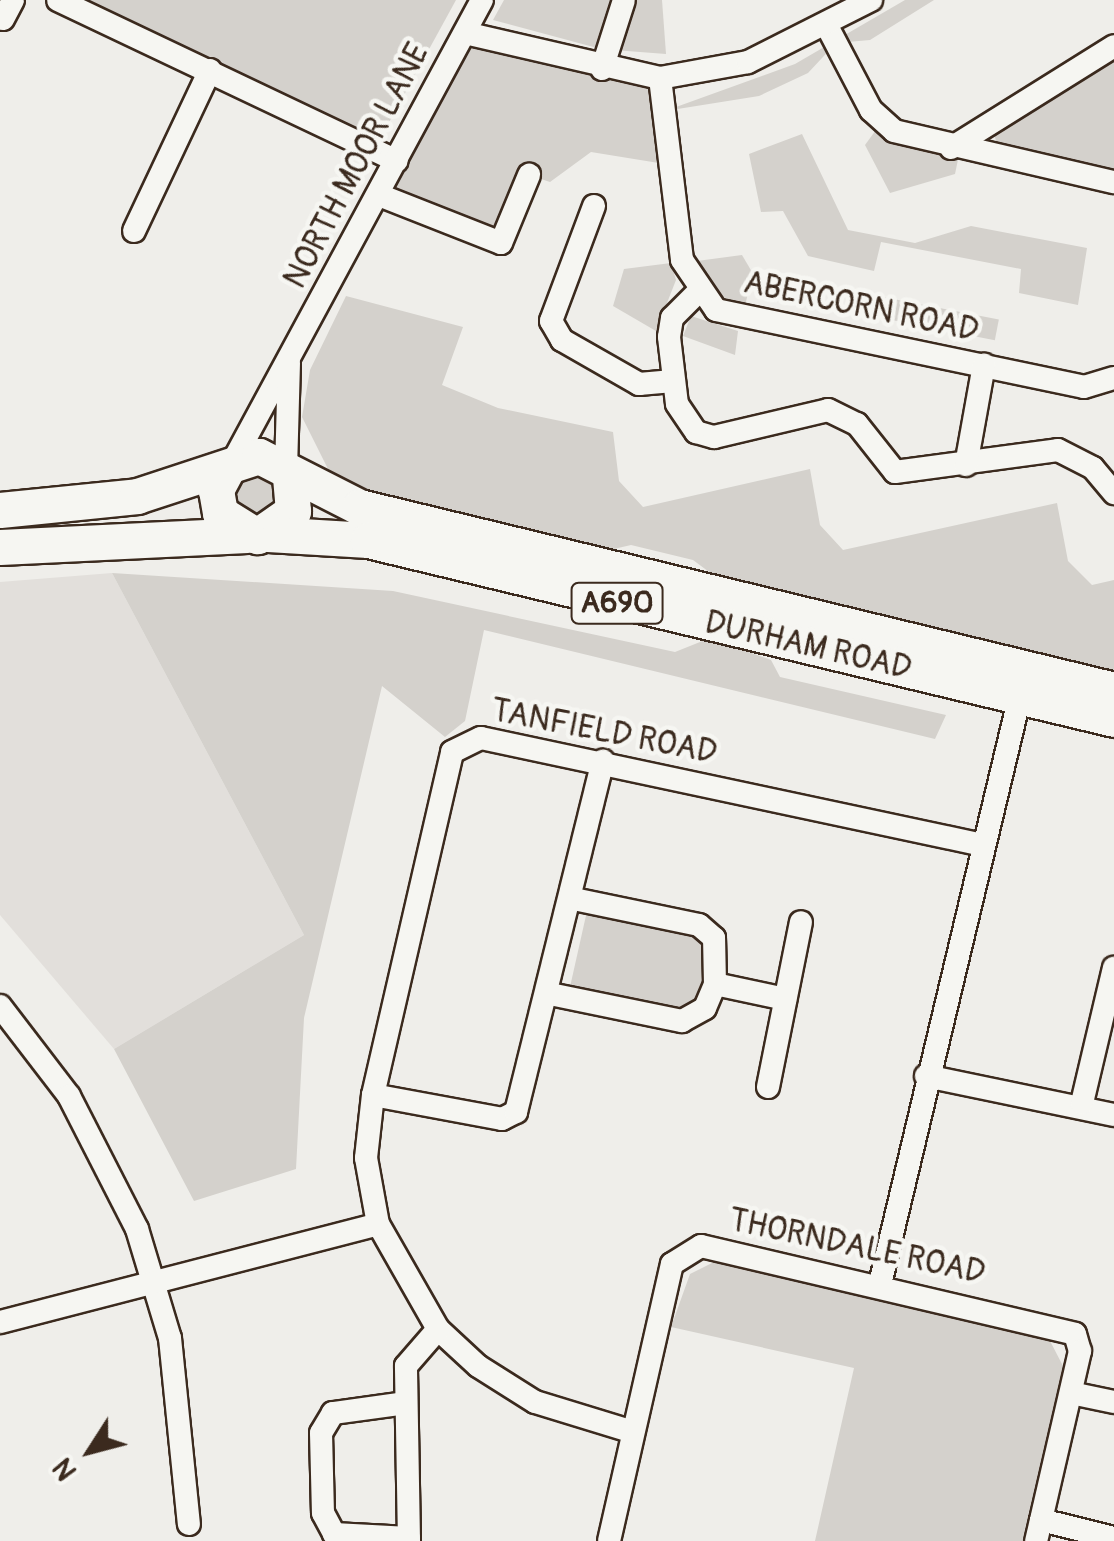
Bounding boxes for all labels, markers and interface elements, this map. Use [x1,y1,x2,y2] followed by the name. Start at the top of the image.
[276,37,438,295] street label: NORTH MOOR LANE
[740,263,982,351] street label: ABERCORN ROAD
[570,578,664,628] road number: A690
[701,604,915,688] street label: DURHAM ROAD
[488,691,720,773] street label: TANFIELD ROAD
[726,1201,988,1293] street label: THORNDALE ROAD
[40,1401,140,1501] north arrow
[46,1451,85,1487] text: N

